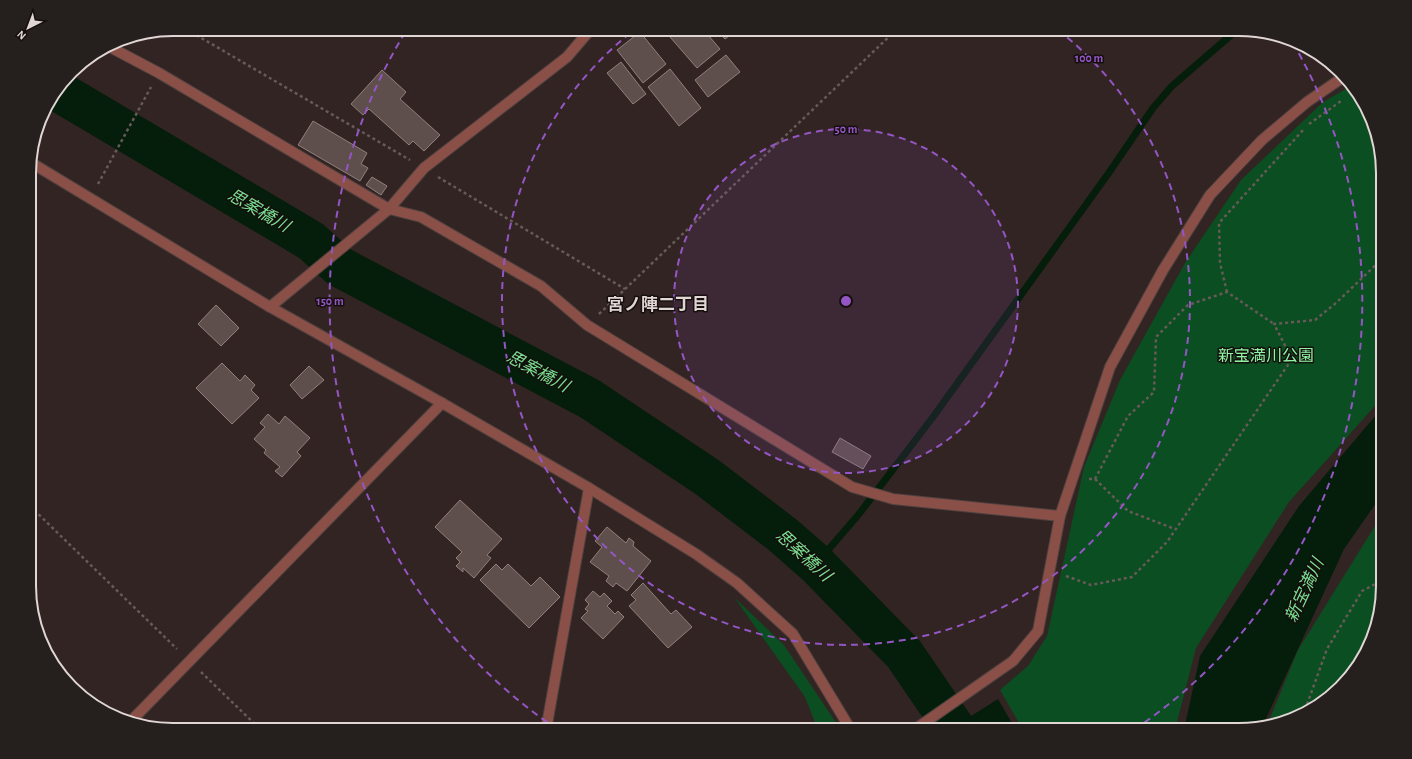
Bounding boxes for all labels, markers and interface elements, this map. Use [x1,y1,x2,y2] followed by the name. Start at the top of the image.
[8,8,48,48] north arrow
[15,28,28,42] text: N
[1075,52,1103,64] text: 100 m
[835,123,858,135] text: 50 m
[225,185,295,236] water label: 思案橋川
[839,294,853,308] centre of rings
[316,295,344,307] text: 150 m
[607,295,709,313] district label: 宮ノ陣二丁目
[504,347,574,396] water label: 思案橋川
[1218,347,1314,364] park label: 新宝満川公園
[773,526,837,586] water label: 思案橋川
[1281,554,1327,625] water label: 新宝満川

